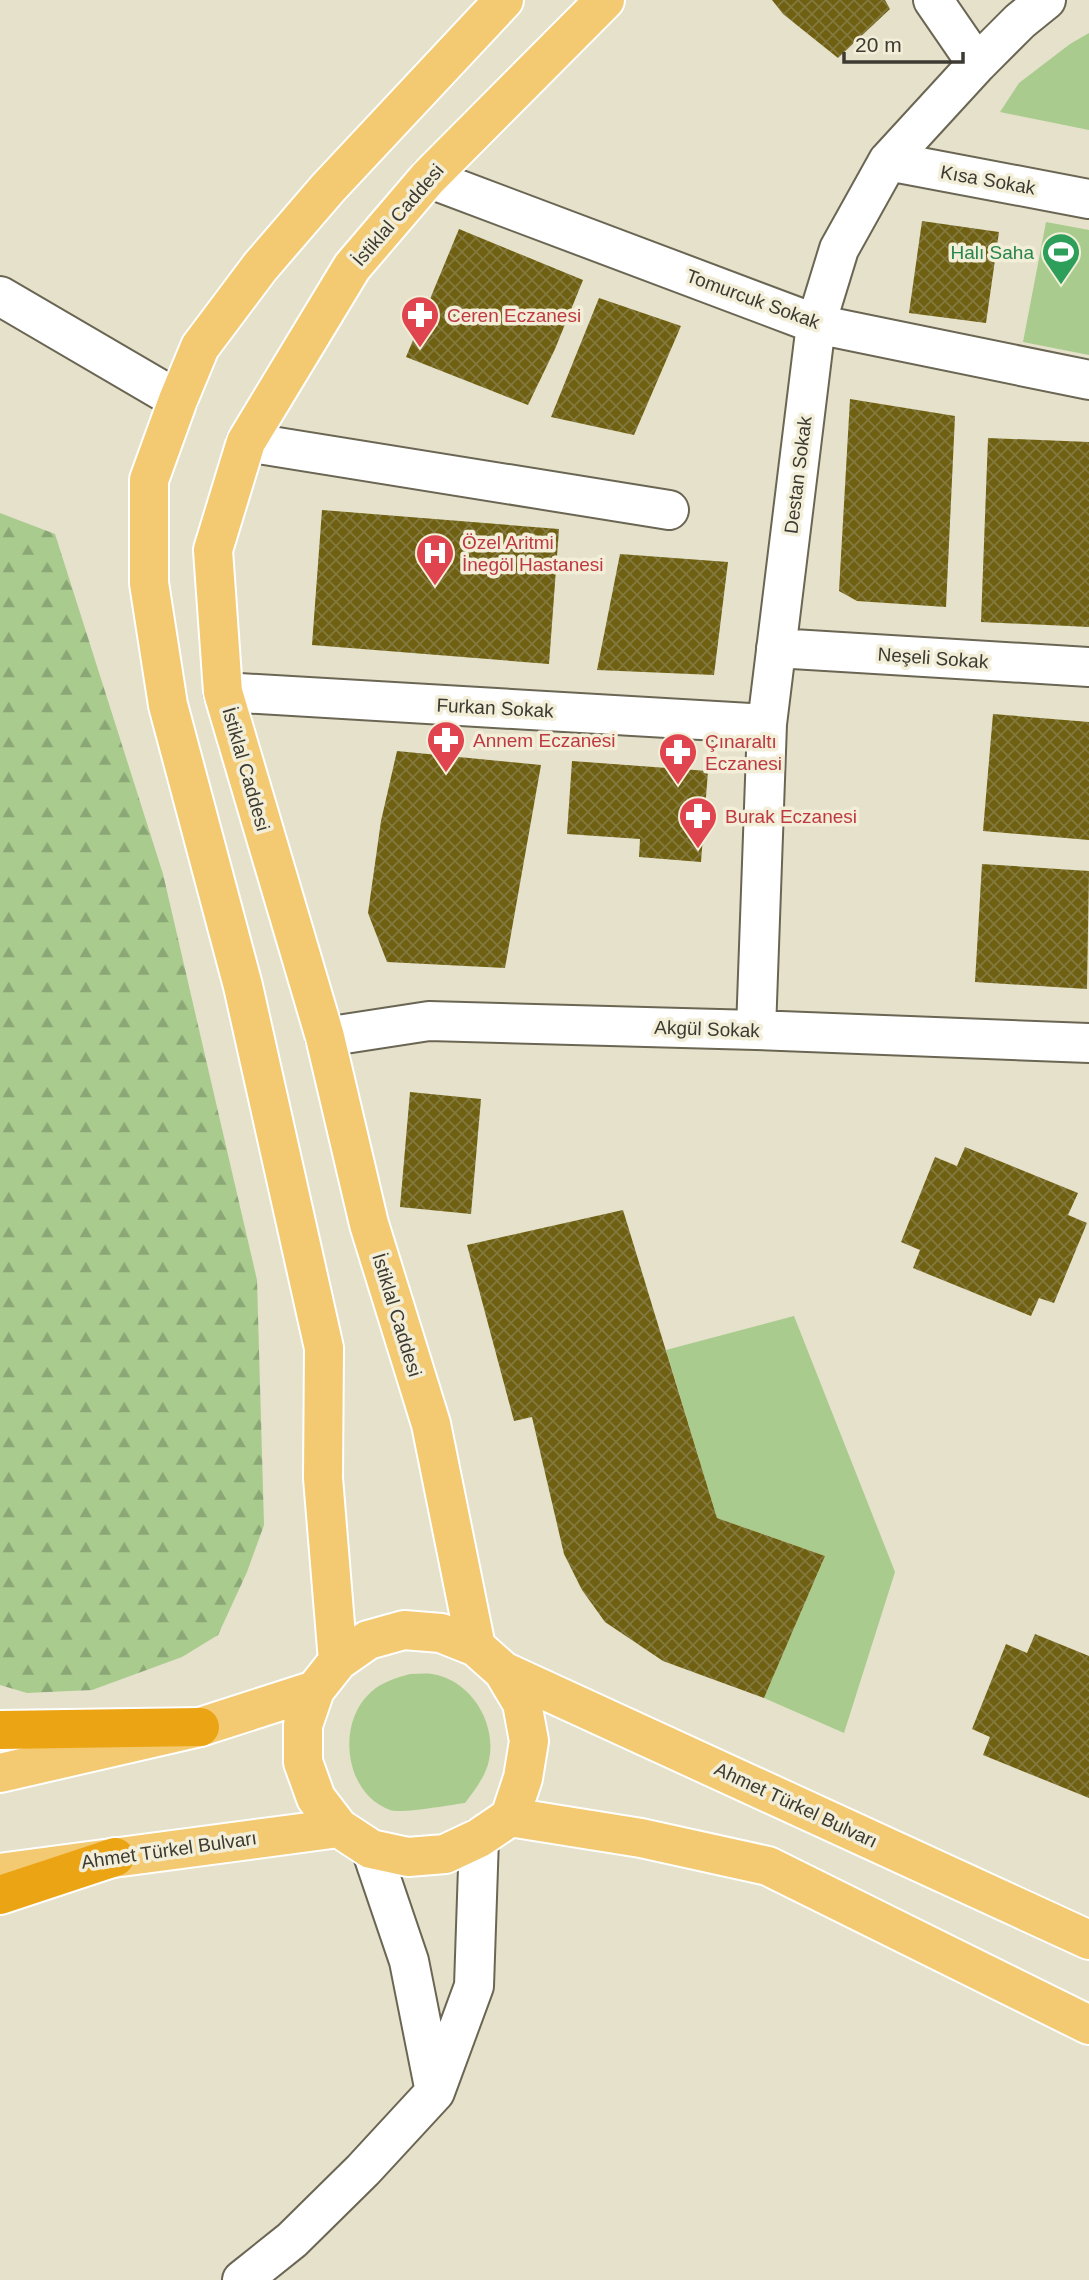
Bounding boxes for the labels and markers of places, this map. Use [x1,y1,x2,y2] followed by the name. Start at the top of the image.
[1040,231,1082,286] sports icon: Halı Saha
[951,242,1034,263] place label: Halı Saha
[399,294,441,349] pharmacy icon: Ceren Eczanesi
[447,305,581,326] place label: Ceren Eczanesi
[414,532,456,587] hospital icon: Özel Aritmi İnegöl Hastanesi
[462,532,604,575] place label: Özel Aritmi İnegöl Hastanesi
[425,719,467,774] pharmacy icon: Annem Eczanesi
[473,730,616,751] place label: Annem Eczanesi
[657,731,699,786] pharmacy icon: Çınaraltı Eczanesi
[705,731,782,774] place label: Çınaraltı Eczanesi
[677,795,719,850] pharmacy icon: Burak Eczanesi
[725,806,857,827] place label: Burak Eczanesi

